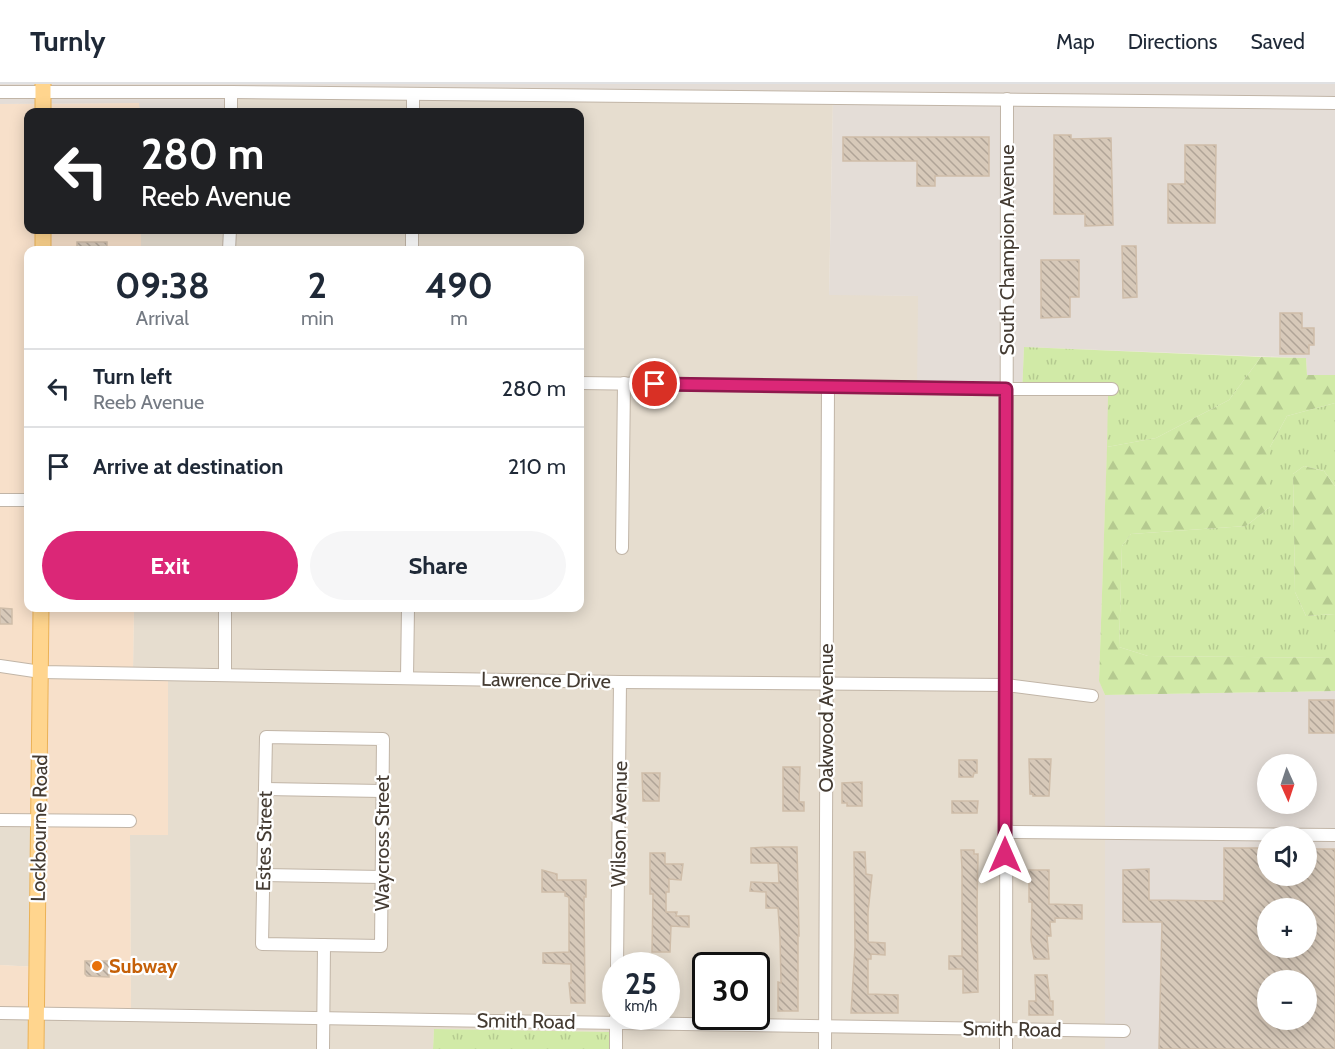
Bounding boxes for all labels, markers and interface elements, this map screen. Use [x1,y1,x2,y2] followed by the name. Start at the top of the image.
[30,24,106,58] text: Turnly
[1056,29,1095,54] text: Map
[1128,29,1217,54] text: Directions
[1250,29,1305,54] text: Saved
[141,128,264,180] text: 280 m
[42,132,120,210] icon: left
[995,144,1019,356] street label: South Champion Avenue
[141,180,291,213] text: Reeb Avenue
[115,263,210,307] text: 09:38
[308,263,327,307] text: 2
[425,263,493,307] text: 490
[136,306,189,330] text: Arrival
[301,306,334,330] text: min
[450,306,468,330] text: m
[629,358,680,409] pin
[93,363,172,390] text: Turn left
[638,367,671,400] icon: arrive
[42,372,75,405] icon: left
[502,375,566,402] text: 280 m
[93,390,204,414] text: Reeb Avenue
[42,450,75,483] icon: arrive
[93,453,283,480] text: Arrive at destination
[508,453,566,480] text: 210 m
[42,531,298,600] button: Exit
[310,531,566,600] button: Share
[814,643,838,793] street label: Oakwood Avenue
[481,667,611,693] street label: Lawrence Drive
[26,754,52,902] street label: Lockbourne Road
[1257,754,1317,814] north arrow
[1257,754,1317,1030] map controls
[606,761,632,887] street label: Wilson Avenue
[370,775,394,911] street label: Waycross Street
[251,790,277,891] street label: Estes Street
[973,823,1037,887] position arrow
[1257,826,1317,886] button: sound
[1257,898,1317,958] button: +
[692,952,770,1030] speed limit sign: 30
[109,954,178,978] place label: Subway
[90,959,104,973] marker: Subway
[625,965,657,1002] text: 25
[1257,970,1317,1030] button: −
[625,997,657,1015] text: km/h
[476,1008,576,1034] street label: Smith Road
[962,1016,1062,1042] street label: Smith Road

